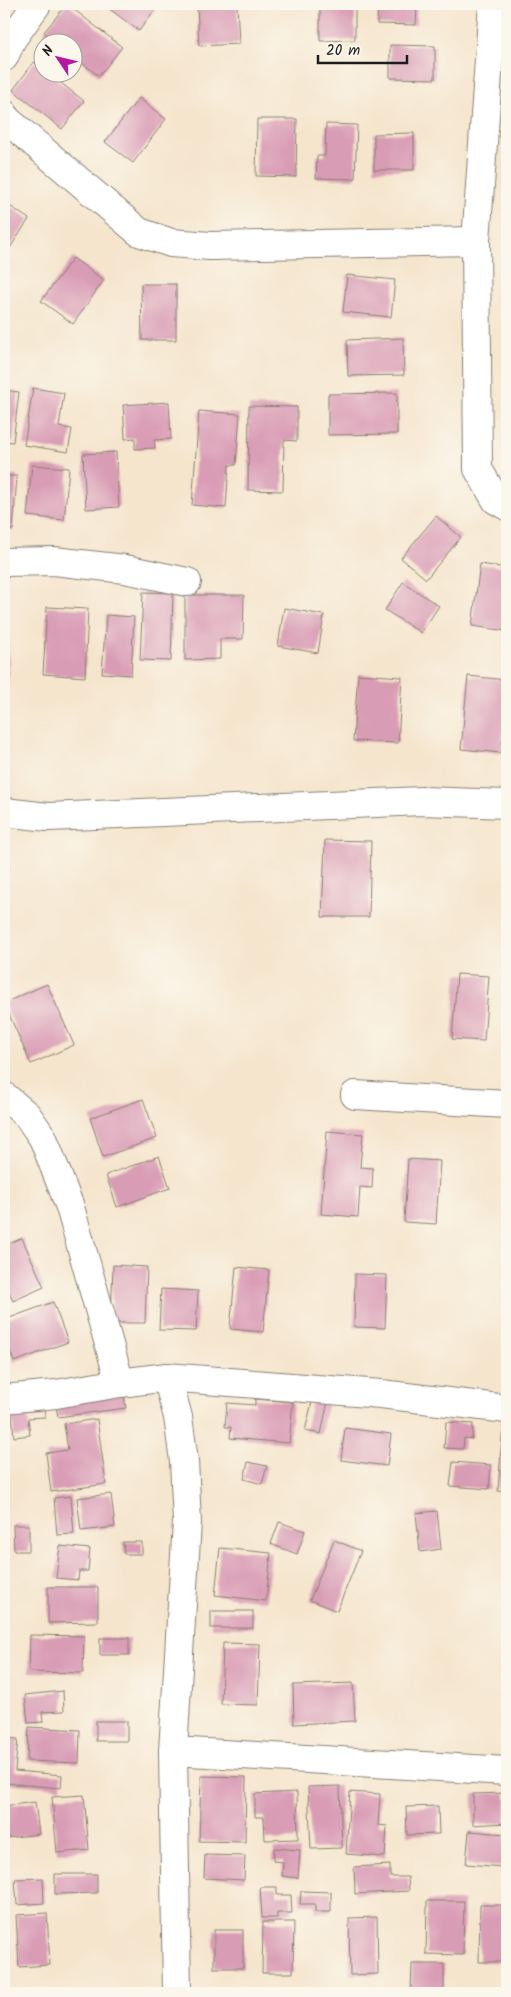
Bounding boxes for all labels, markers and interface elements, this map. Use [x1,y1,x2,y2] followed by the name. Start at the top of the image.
[32,32,82,82] north arrow
[318,32,407,64] scale bar
[326,39,360,63] text: 20 m
[37,41,60,61] text: N

